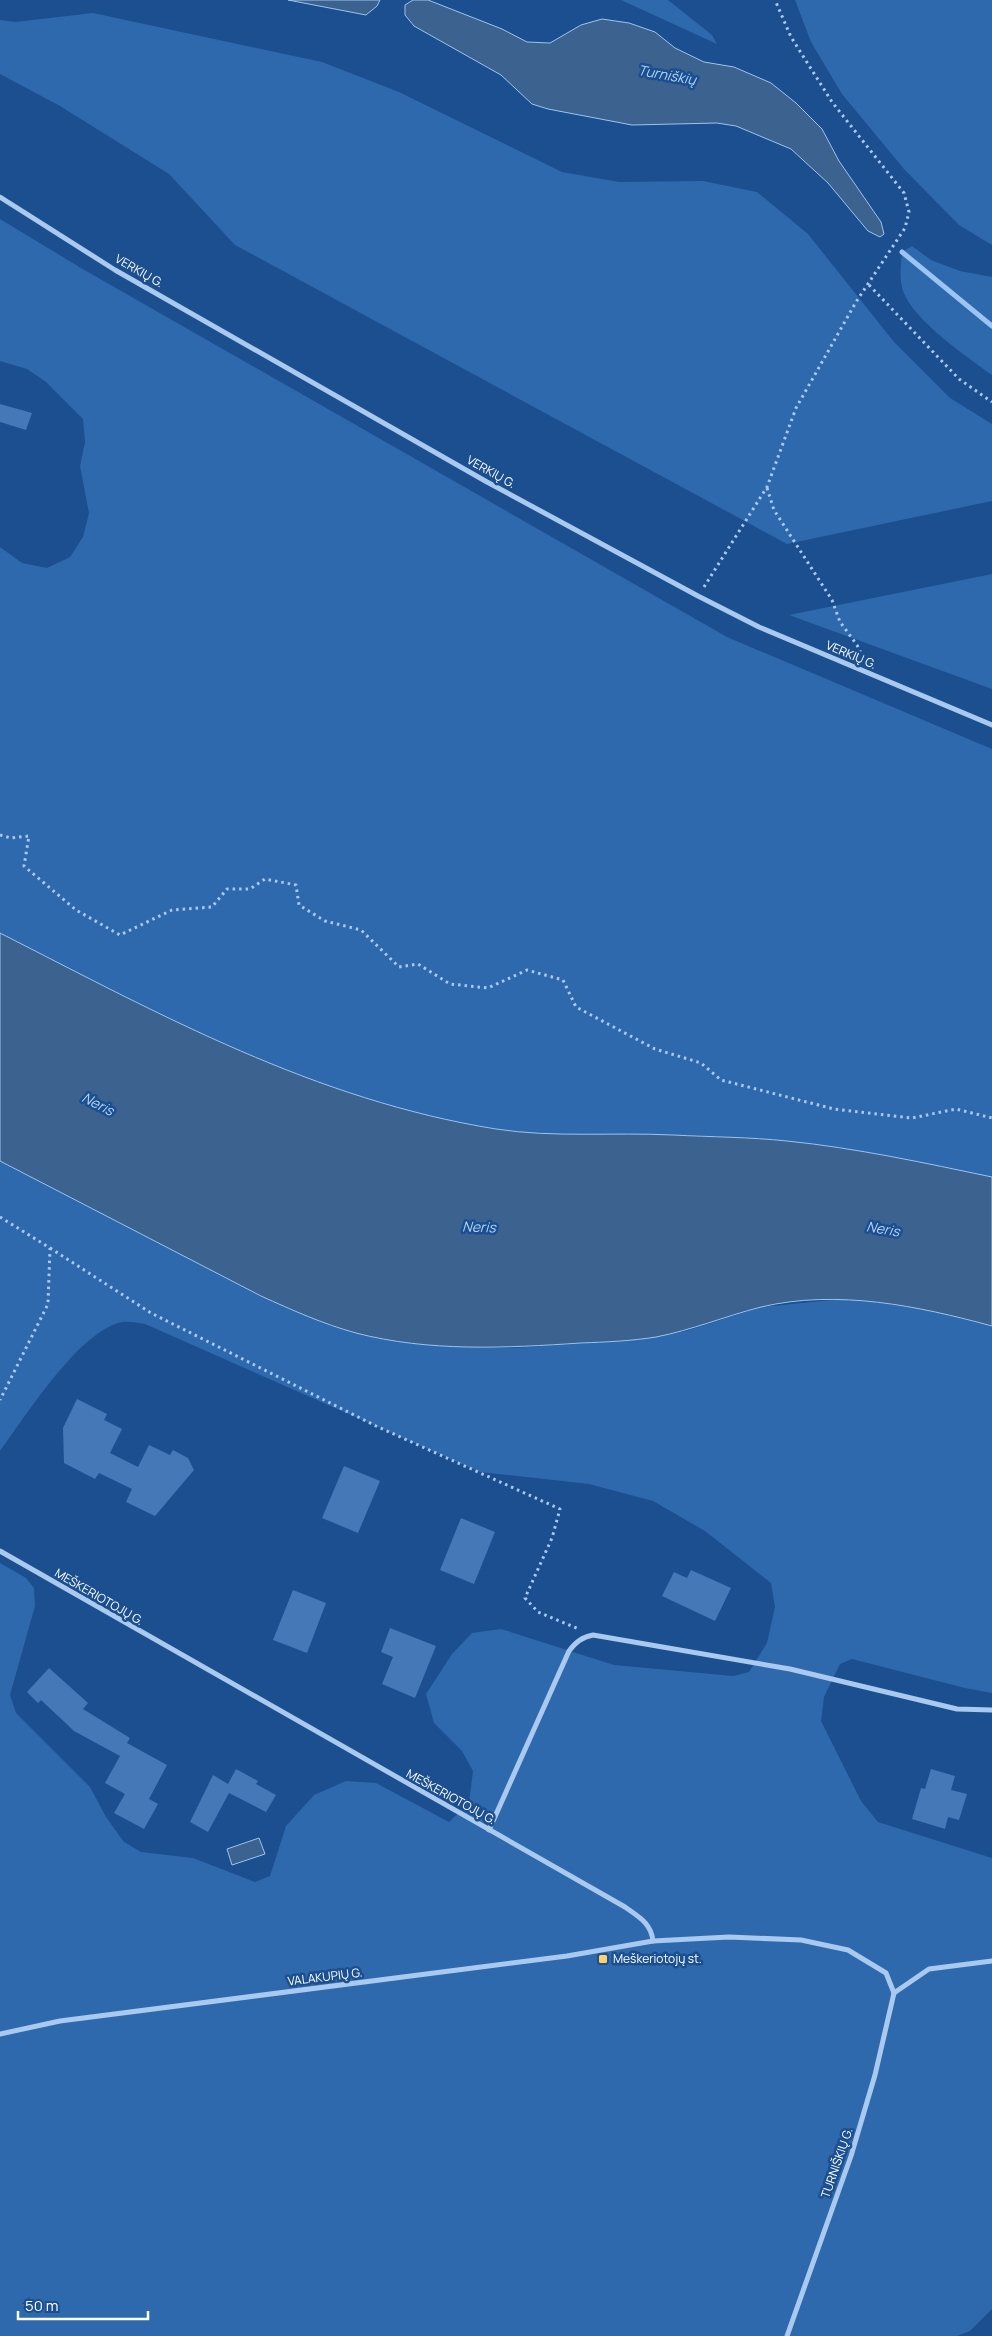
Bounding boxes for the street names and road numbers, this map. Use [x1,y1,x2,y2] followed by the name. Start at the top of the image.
[112,250,167,291] street label: VERKIŲ G.
[464,451,519,492] street label: VERKIŲ G.
[823,636,879,673] street label: VERKIŲ G.
[52,1564,147,1629] street label: MEŠKERIOTOJŲ G.
[403,1765,499,1828] street label: MEŠKERIOTOJŲ G.
[287,1963,363,1990] street label: VALAKUPIŲ G.
[817,2125,856,2200] street label: TURNIŠKIŲ G.

